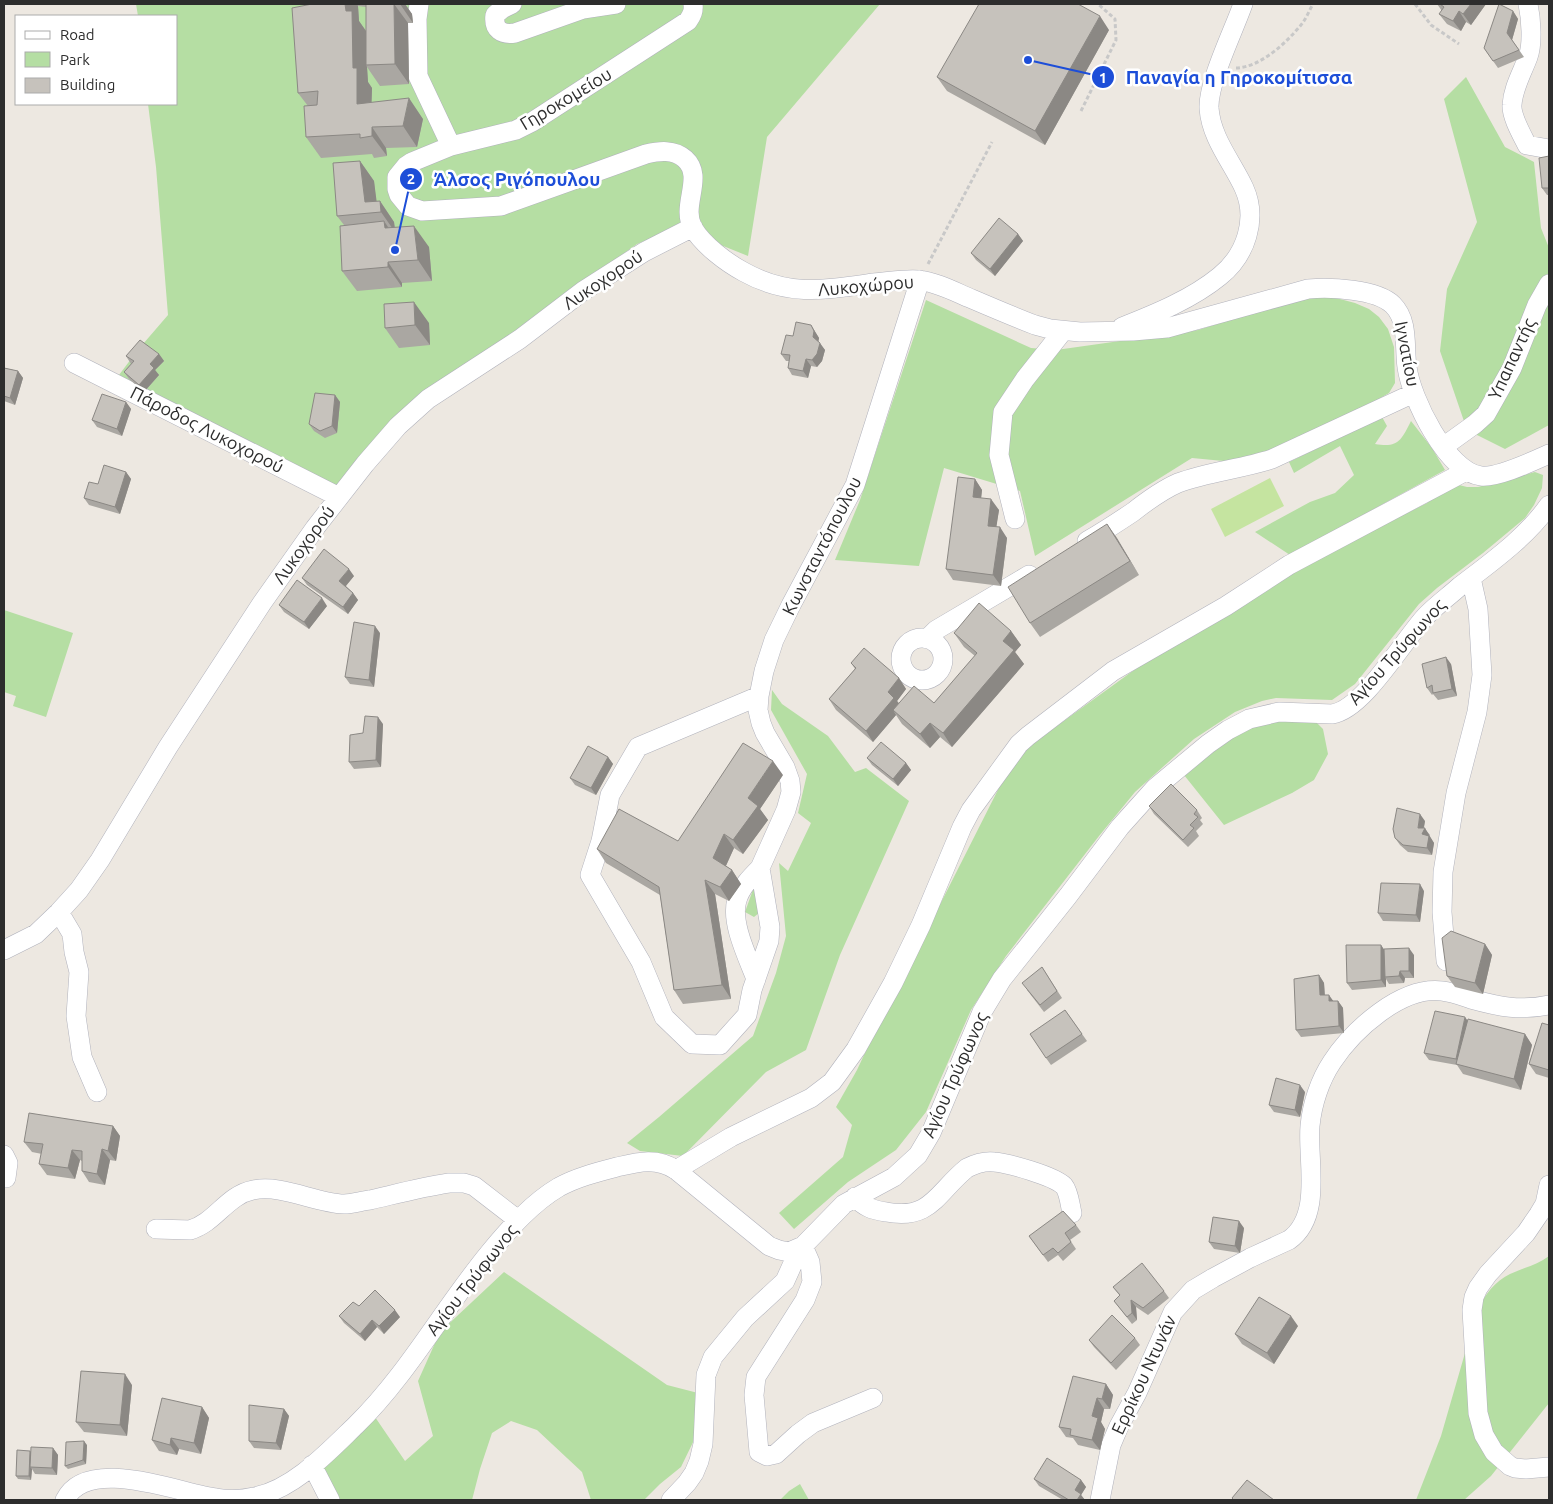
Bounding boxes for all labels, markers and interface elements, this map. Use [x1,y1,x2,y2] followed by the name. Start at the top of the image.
[15,15,178,105] legend
[60,26,95,43] text: Road
[60,51,90,68] text: Park
[1091,60,1363,94] callout: Παναγία η Γηροκομίτισσα
[516,63,615,133] street label: Γηροκομείου
[1126,66,1353,88] text: Παναγία η Γηροκομίτισσα
[1099,69,1107,86] text: 1
[60,76,115,93] text: Building
[398,162,610,196] callout: Άλσος Ριγόπουλου
[434,168,600,190] text: Άλσος Ριγόπουλου
[407,170,415,187] text: 2
[559,245,646,313] street label: Λυκοχορού
[817,271,915,299] street label: Λυκοχώρου
[1484,315,1540,403] street label: Υπαπαντής
[1392,319,1424,388] street label: Ιγνατίου
[127,382,287,477] street label: Πάροδος Λυκοχορού
[778,473,865,618] street label: Κωνσταντόπουλου
[268,501,338,587] street label: Λυκοχορού
[1344,594,1450,709] street label: Αγίου Τρύφωνος
[917,1009,992,1141] street label: Αγίου Τρύφωνος
[422,1220,522,1340] street label: Αγίου Τρύφωνος
[1107,1312,1180,1437] street label: Ερρίκου Ντυνάν

